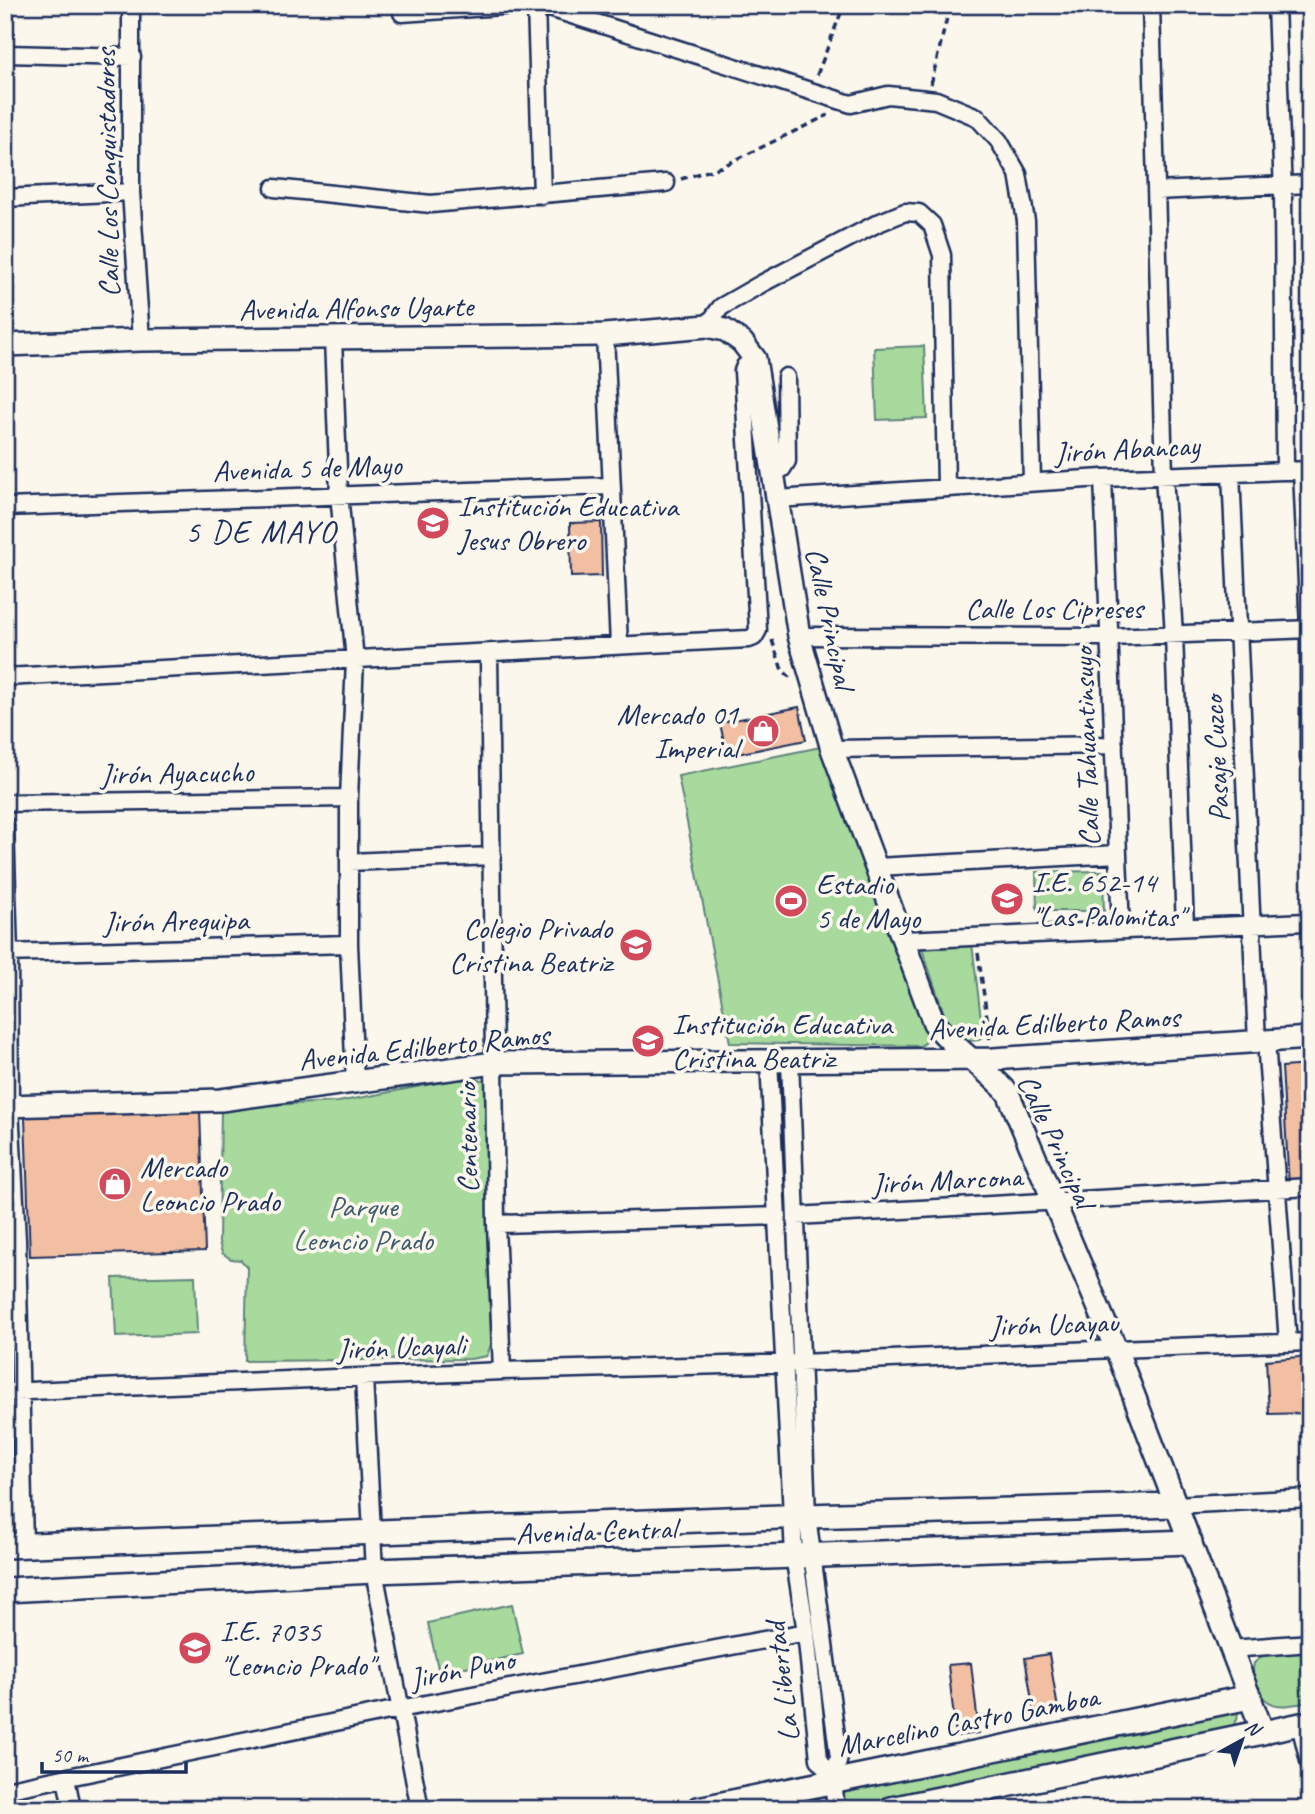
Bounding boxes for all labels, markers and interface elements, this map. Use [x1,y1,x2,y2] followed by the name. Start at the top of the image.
[86,46,128,297] street label: Calle Los Conquistadores
[239,287,476,329] street label: Avenida Alfonso Ugarte
[1052,426,1202,472] street label: Jirón Abancay
[212,446,404,490] street label: Avenida 5 de Mayo
[456,487,680,559] place label: Institución Educativa Jesus Obrero
[414,504,452,542] school or university icon: Institución Educativa Jesus Obrero
[185,511,338,552] district label: 5 DE MAYO
[797,544,864,697] street label: Calle Principal
[965,589,1145,627] street label: Calle Los Cipreses
[1063,644,1108,847] street label: Calle Tahuantinsuyo
[1194,691,1238,823] street label: Pasaje Cuzco
[617,695,743,767] place label: Mercado 01 Imperial
[744,712,782,750] shop icon: Mercado 01 Imperial
[98,753,255,793] street label: Jirón Ayacucho
[1032,863,1190,935] place label: I.E. 652-14 "Las Palomitas"
[816,865,921,937] place label: Estadio 5 de Mayo
[988,880,1026,918] school or university icon: I.E. 652-14 "Las Palomitas"
[772,882,810,920] sports icon: Estadio 5 de Mayo
[101,901,251,941] street label: Jirón Arequipa
[449,909,616,981] place label: Colegio Privado Cristina Beatriz
[617,926,655,964] school or university icon: Colegio Privado Cristina Beatriz
[928,997,1183,1049] street label: Avenida Edilberto Ramos
[672,1005,894,1077] place label: Institución Educativa Cristina Beatriz
[297,1015,554,1079] street label: Avenida Edilberto Ramos
[629,1022,667,1060] school or university icon: Institución Educativa Cristina Beatriz
[1009,1068,1105,1218] street label: Calle Principal
[447,1079,487,1193] street label: Centenario
[140,1148,281,1220] place label: Mercado Leoncio Prado
[869,1157,1026,1203] street label: Jirón Marcona
[96,1165,134,1203] shop icon: Mercado Leoncio Prado
[293,1187,434,1259] park label: Parque Leoncio Prado
[987,1303,1121,1345] street label: Jirón Ucayau
[334,1326,469,1368] street label: Jirón Ucayali
[515,1509,682,1553] street label: Avenida Central
[220,1612,380,1684] place label: I.E. 7035 "Leoncio Prado"
[755,1616,808,1744] street label: La Libertad
[176,1629,214,1667] school or university icon: I.E. 7035 "Leoncio Prado"
[405,1640,521,1698] street label: Jirón Puno
[834,1677,1104,1765] street label: Marcelino Castro Gamboa
[1206,1706,1276,1776] north arrow
[1240,1715,1267,1743] text: N
[42,1730,186,1774] scale bar
[52,1742,90,1768] text: 50 m

